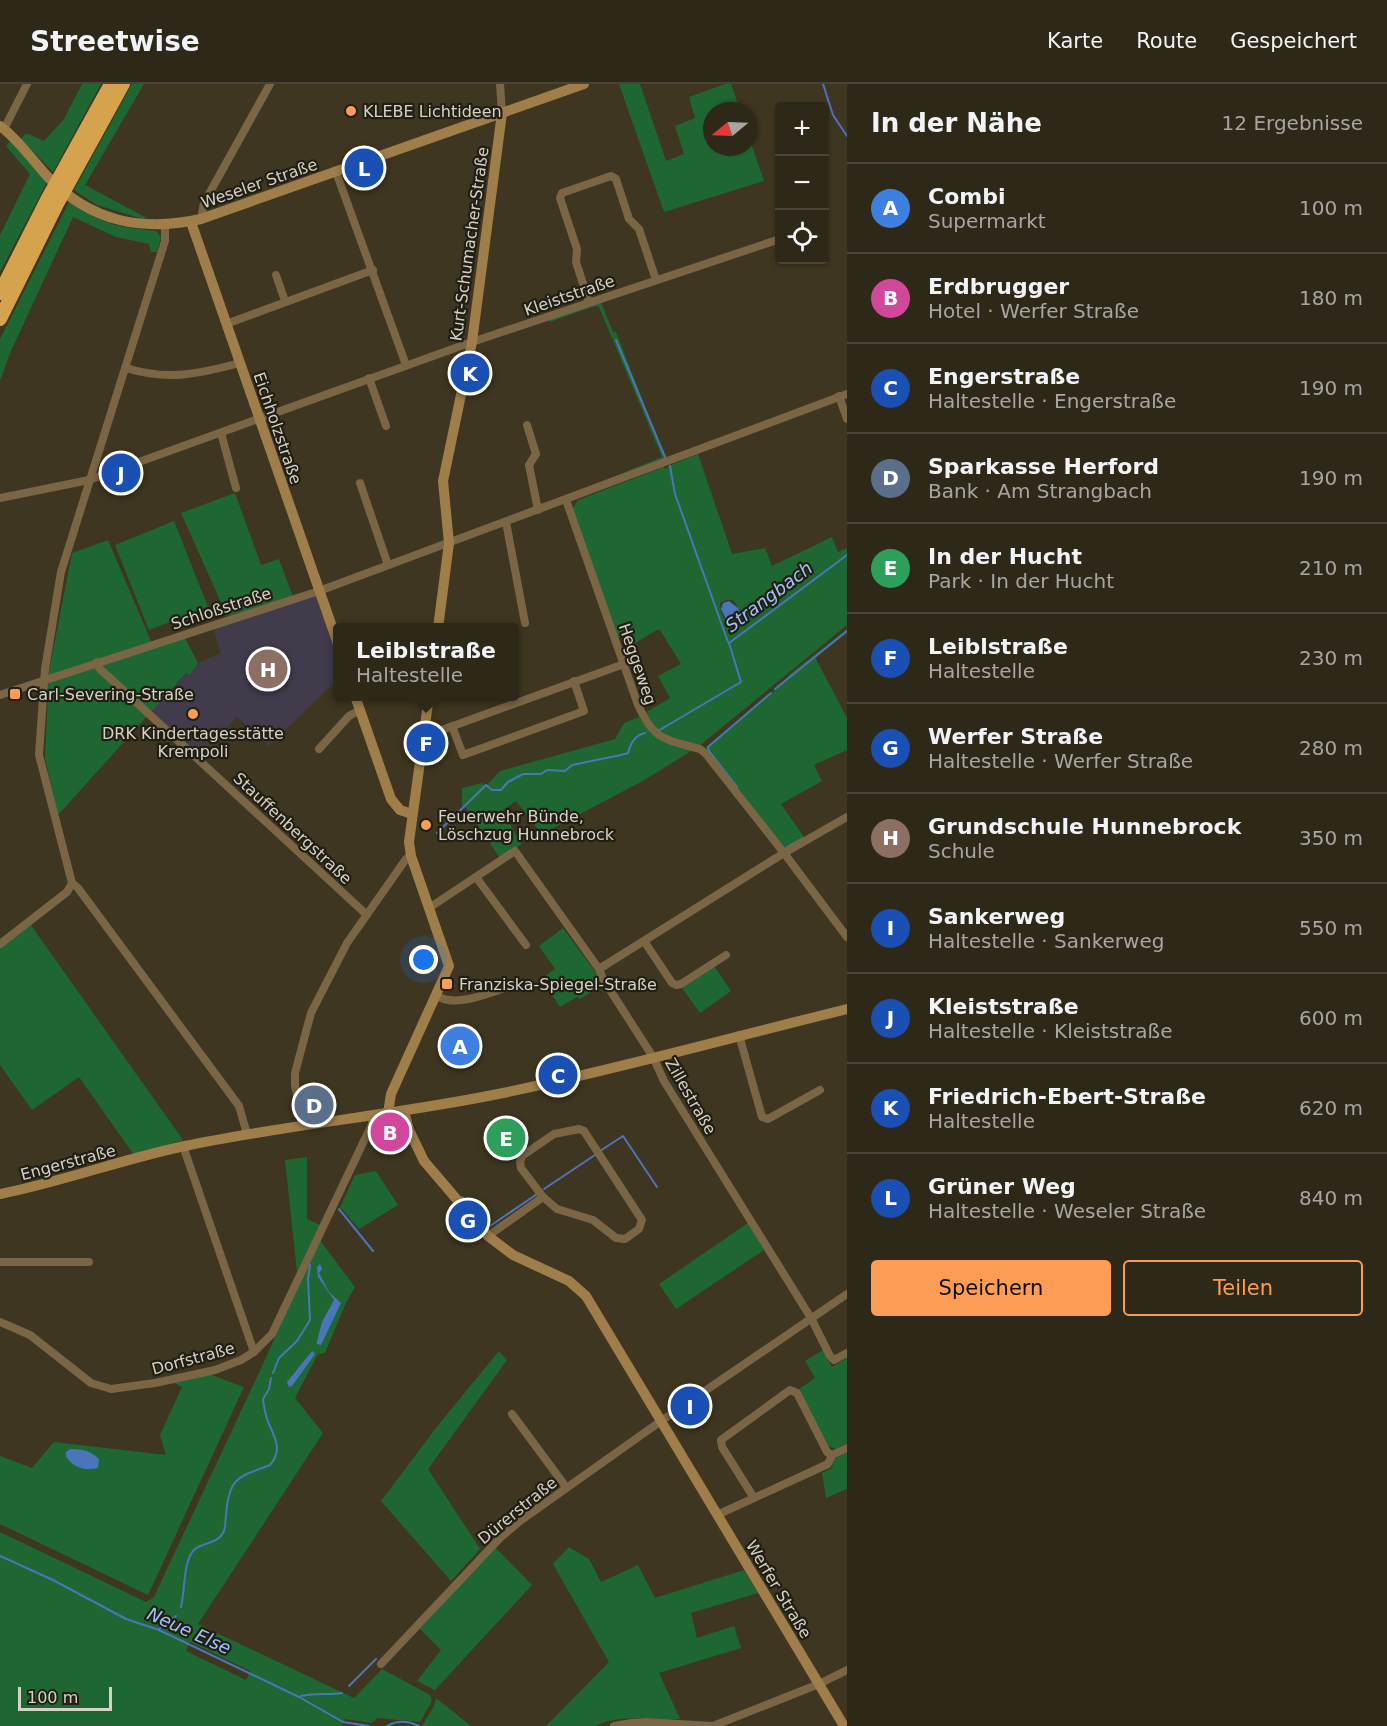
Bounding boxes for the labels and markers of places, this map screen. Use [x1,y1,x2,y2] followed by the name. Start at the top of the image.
[363,102,502,121] place label: KLEBE Lichtideen
[344,104,358,118] marker: KLEBE Lichtideen
[344,146,384,190] pin: L
[450,350,490,396] pin: K
[102,450,140,496] pin: J
[248,646,288,692] pin: H
[27,685,194,704] place label: Carl-Severing-Straße
[8,687,22,701] marker: Carl-Severing-Straße
[186,707,200,721] marker: DRK Kindertagesstätte Krempoli
[406,720,446,766] pin: F
[102,724,284,761] place label: DRK Kindertagesstätte Krempoli
[438,807,615,844] place label: Feuerwehr Bünde, Löschzug Hunnebrock
[419,818,433,832] marker: Feuerwehr Bünde, Löschzug Hunnebrock
[459,975,657,994] place label: Franziska-Spiegel-Straße
[440,977,454,991] marker: Franziska-Spiegel-Straße
[440,1024,480,1068] pin: A
[538,1052,578,1098] pin: C
[294,1082,334,1128] pin: D
[370,1110,410,1154] pin: B
[486,1116,526,1160] pin: E
[448,1198,488,1242] pin: G
[670,1384,710,1428] pin: I

